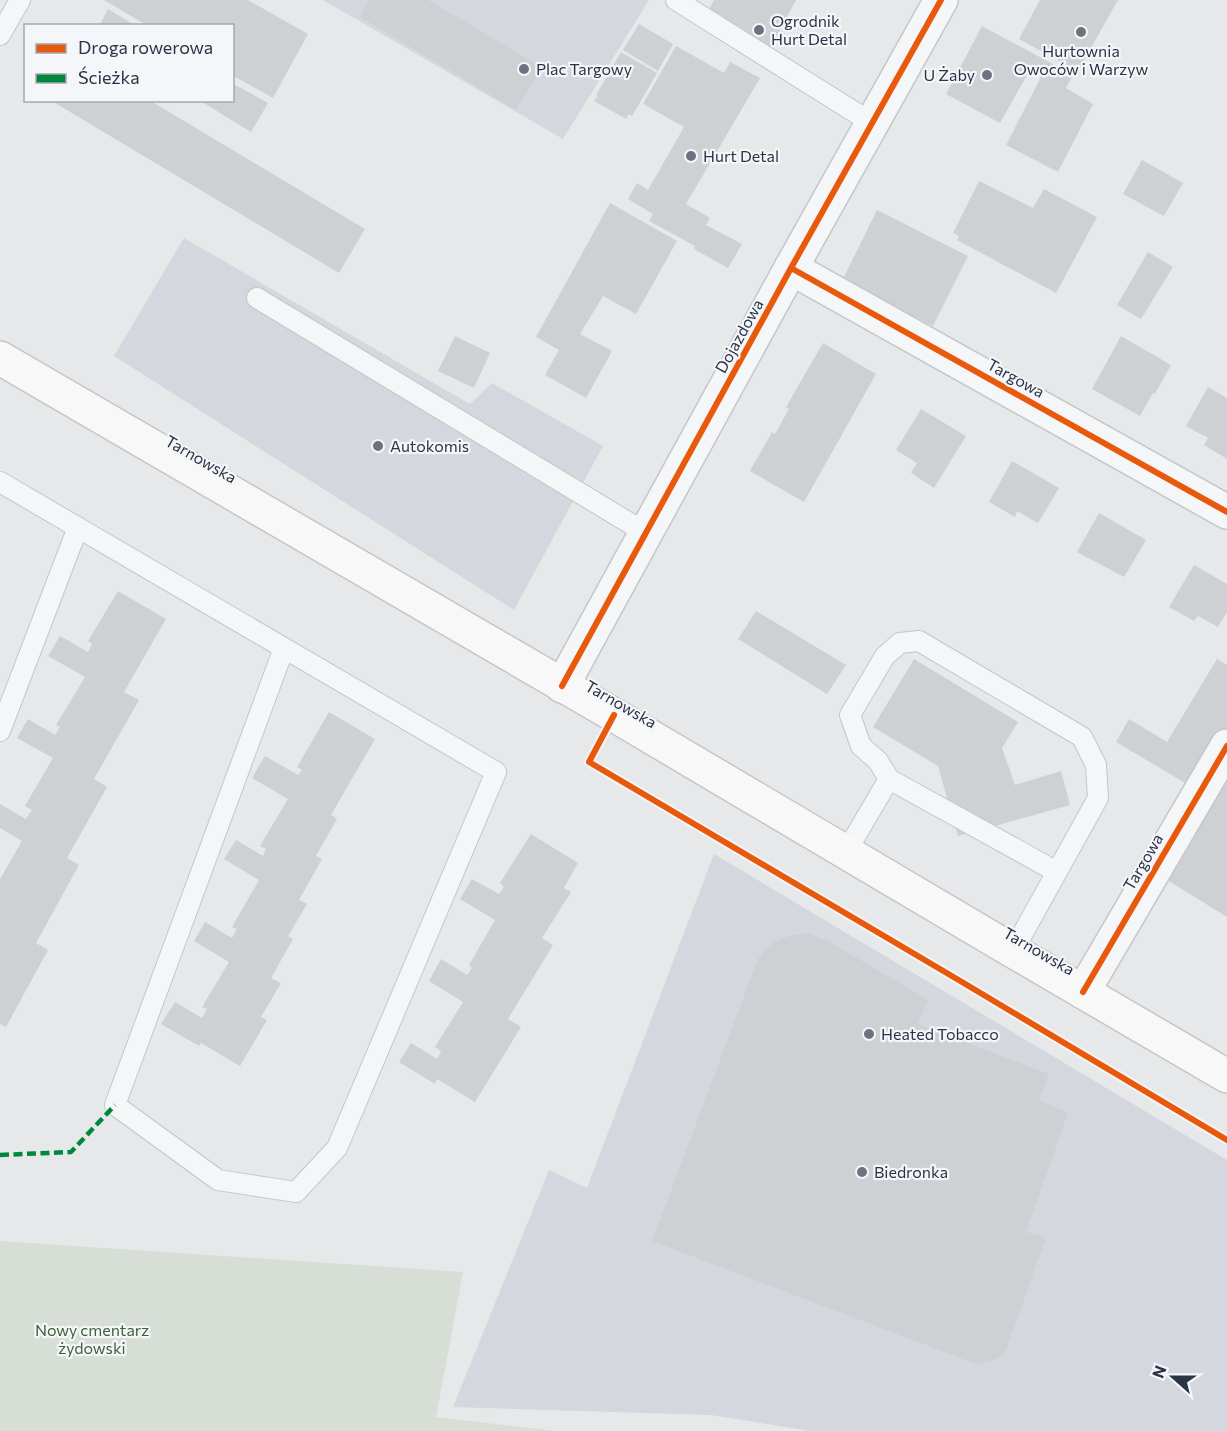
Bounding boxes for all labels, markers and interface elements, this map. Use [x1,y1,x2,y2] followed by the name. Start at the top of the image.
[771,11,847,48] place label: Ogrodnik Hurt Detal
[752,23,766,37] marker: Ogrodnik Hurt Detal
[24,24,234,102] legend
[1074,25,1088,39] marker: Hurtownia Owoców i Warzyw
[78,36,213,58] text: Droga rowerowa
[1014,41,1149,78] place label: Hurtownia Owoców i Warzyw
[536,59,632,78] place label: Plac Targowy
[517,62,531,76] marker: Plac Targowy
[924,65,975,84] place label: U Żaby
[78,66,140,88] text: Ścieżka
[980,68,994,82] marker: U Żaby
[703,146,779,165] place label: Hurt Detal
[684,149,698,163] marker: Hurt Detal
[711,296,767,376] street label: Dojazdowa
[984,354,1048,401] street label: Targowa
[162,431,240,487] street label: Tarnowska
[390,436,469,455] place label: Autokomis
[371,439,385,453] marker: Autokomis
[582,676,660,732] street label: Tarnowska
[1119,830,1166,894] street label: Targowa
[1000,923,1078,979] street label: Tarnowska
[881,1024,999,1043] place label: Heated Tobacco
[862,1027,876,1041] marker: Heated Tobacco
[874,1162,948,1181] place label: Biedronka
[855,1165,869,1179] marker: Biedronka
[35,1320,149,1357] park label: Nowy cmentarz żydowski
[1143,1347,1203,1407] north arrow
[1148,1362,1170,1380] text: N

